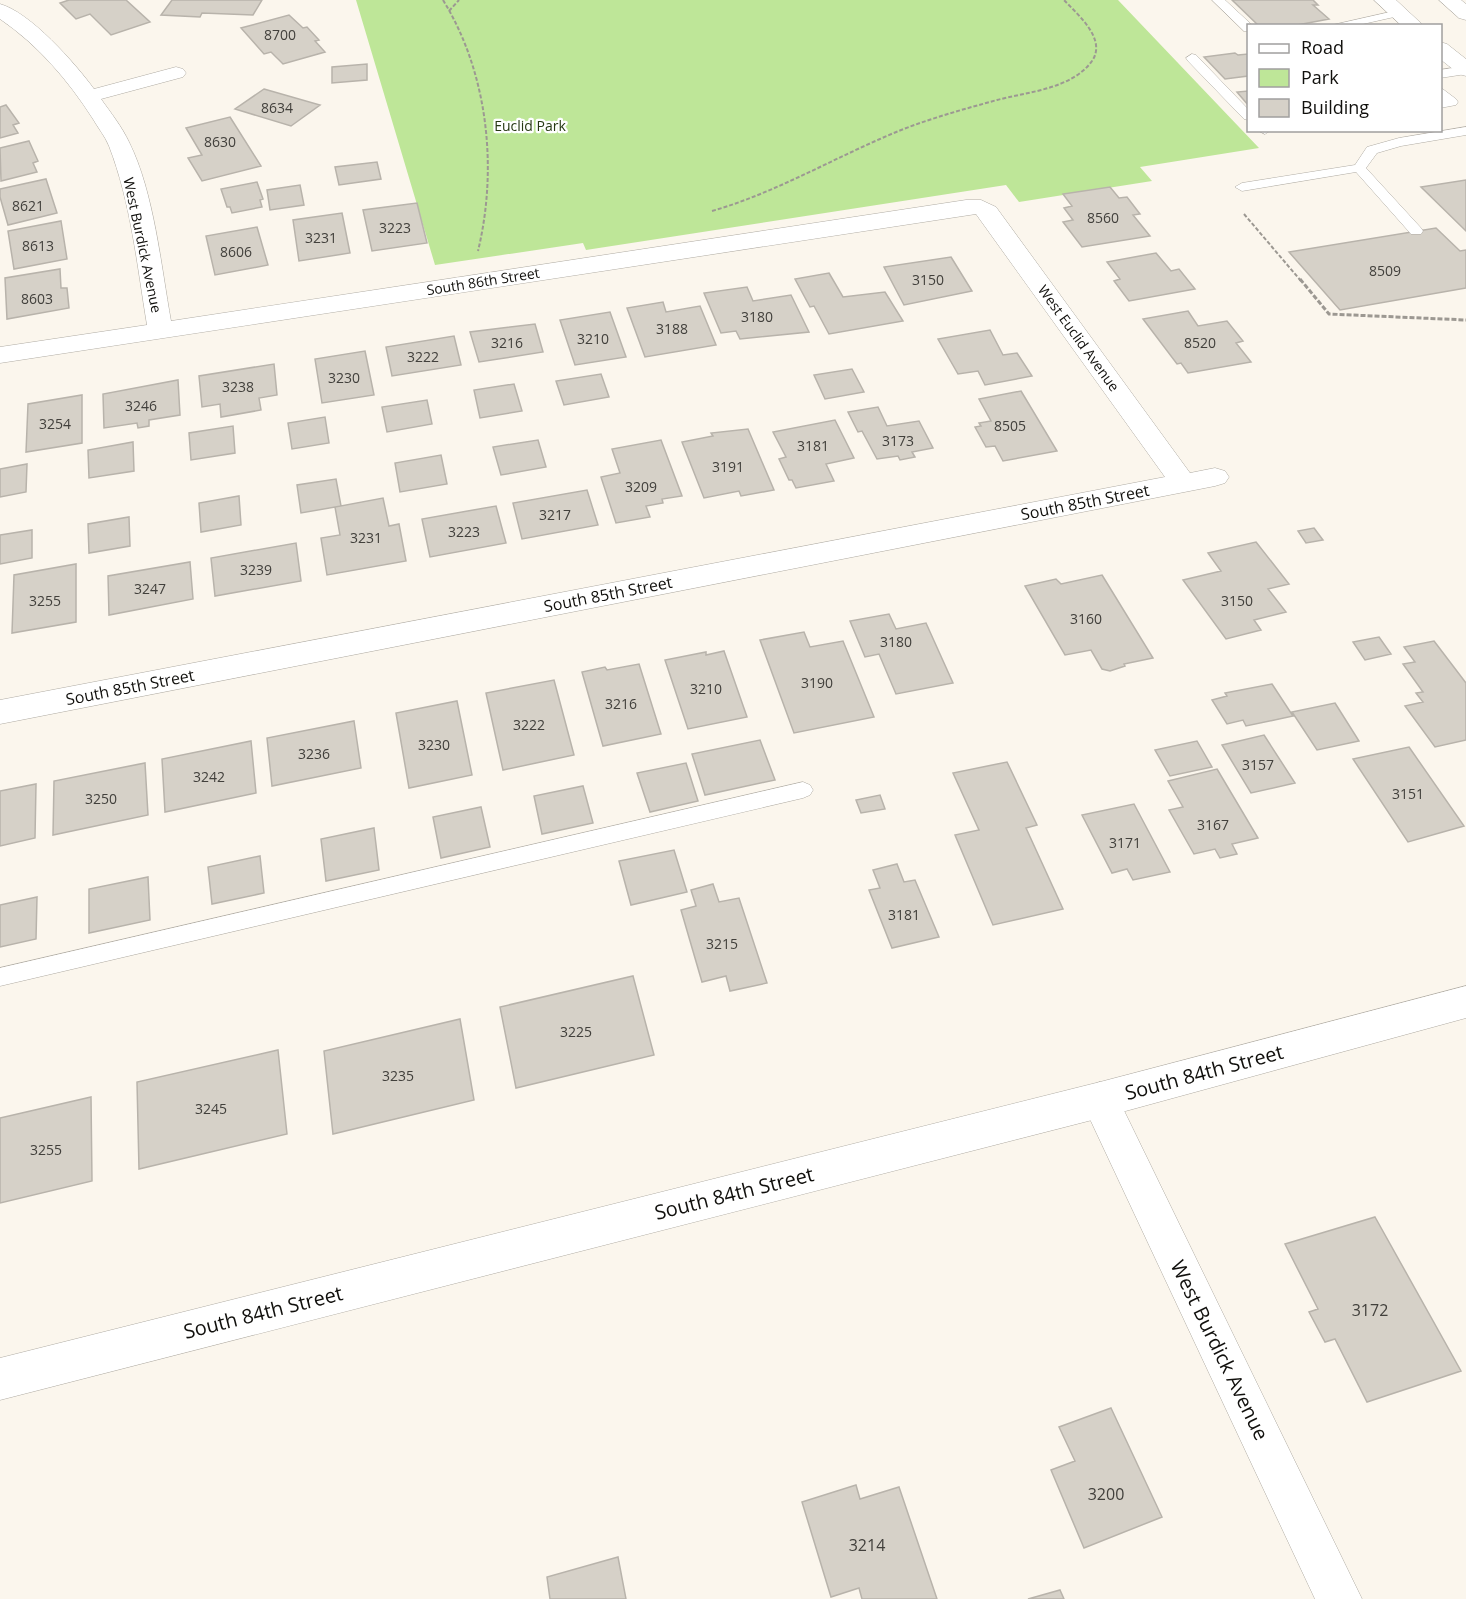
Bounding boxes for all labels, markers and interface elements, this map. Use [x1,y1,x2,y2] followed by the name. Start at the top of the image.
[1247,24,1442,132] legend
[264,25,296,44] house number: 8700
[1301,35,1344,59] text: Road
[1301,65,1339,89] text: Park
[1301,95,1369,119] text: Building
[261,98,293,117] house number: 8634
[494,116,566,135] park label: Euclid Park
[204,132,236,151] house number: 8630
[119,176,167,315] street label: West Burdick Avenue
[12,196,44,215] house number: 8621
[1087,208,1119,227] house number: 8560
[379,218,411,237] house number: 3223
[305,228,337,247] house number: 3231
[22,236,54,255] house number: 8613
[220,242,252,261] house number: 8606
[1369,261,1401,280] house number: 8509
[425,263,541,299] street label: South 86th Street
[912,270,944,289] house number: 3150
[1034,281,1124,395] street label: West Euclid Avenue
[21,289,53,308] house number: 8603
[741,307,773,326] house number: 3180
[656,319,688,338] house number: 3188
[577,329,609,348] house number: 3210
[491,333,523,352] house number: 3216
[1184,333,1216,352] house number: 8520
[407,347,439,366] house number: 3222
[328,368,360,387] house number: 3230
[222,377,254,396] house number: 3238
[125,396,157,415] house number: 3246
[39,414,71,433] house number: 3254
[994,416,1026,435] house number: 8505
[882,431,914,450] house number: 3173
[797,436,829,455] house number: 3181
[712,457,744,476] house number: 3191
[625,477,657,496] house number: 3209
[1019,479,1151,525] street label: South 85th Street
[539,505,571,524] house number: 3217
[448,522,480,541] house number: 3223
[350,528,382,547] house number: 3231
[240,560,272,579] house number: 3239
[542,571,674,617] street label: South 85th Street
[134,579,166,598] house number: 3247
[29,591,61,610] house number: 3255
[1221,591,1253,610] house number: 3150
[1070,609,1102,628] house number: 3160
[880,632,912,651] house number: 3180
[64,664,196,710] street label: South 85th Street
[801,673,833,692] house number: 3190
[690,679,722,698] house number: 3210
[605,694,637,713] house number: 3216
[513,715,545,734] house number: 3222
[418,735,450,754] house number: 3230
[298,744,330,763] house number: 3236
[1242,755,1274,774] house number: 3157
[193,767,225,786] house number: 3242
[1392,784,1424,803] house number: 3151
[85,789,117,808] house number: 3250
[1197,815,1229,834] house number: 3167
[1109,833,1141,852] house number: 3171
[888,905,920,924] house number: 3181
[706,934,738,953] house number: 3215
[560,1022,592,1041] house number: 3225
[1122,1038,1286,1106] street label: South 84th Street
[382,1066,414,1085] house number: 3235
[195,1099,227,1118] house number: 3245
[30,1140,62,1159] house number: 3255
[652,1160,816,1226] street label: South 84th Street
[1165,1256,1275,1444] street label: West Burdick Avenue
[181,1279,345,1345] street label: South 84th Street
[1352,1299,1388,1321] house number: 3172
[1088,1483,1124,1505] house number: 3200
[849,1534,885,1556] house number: 3214

